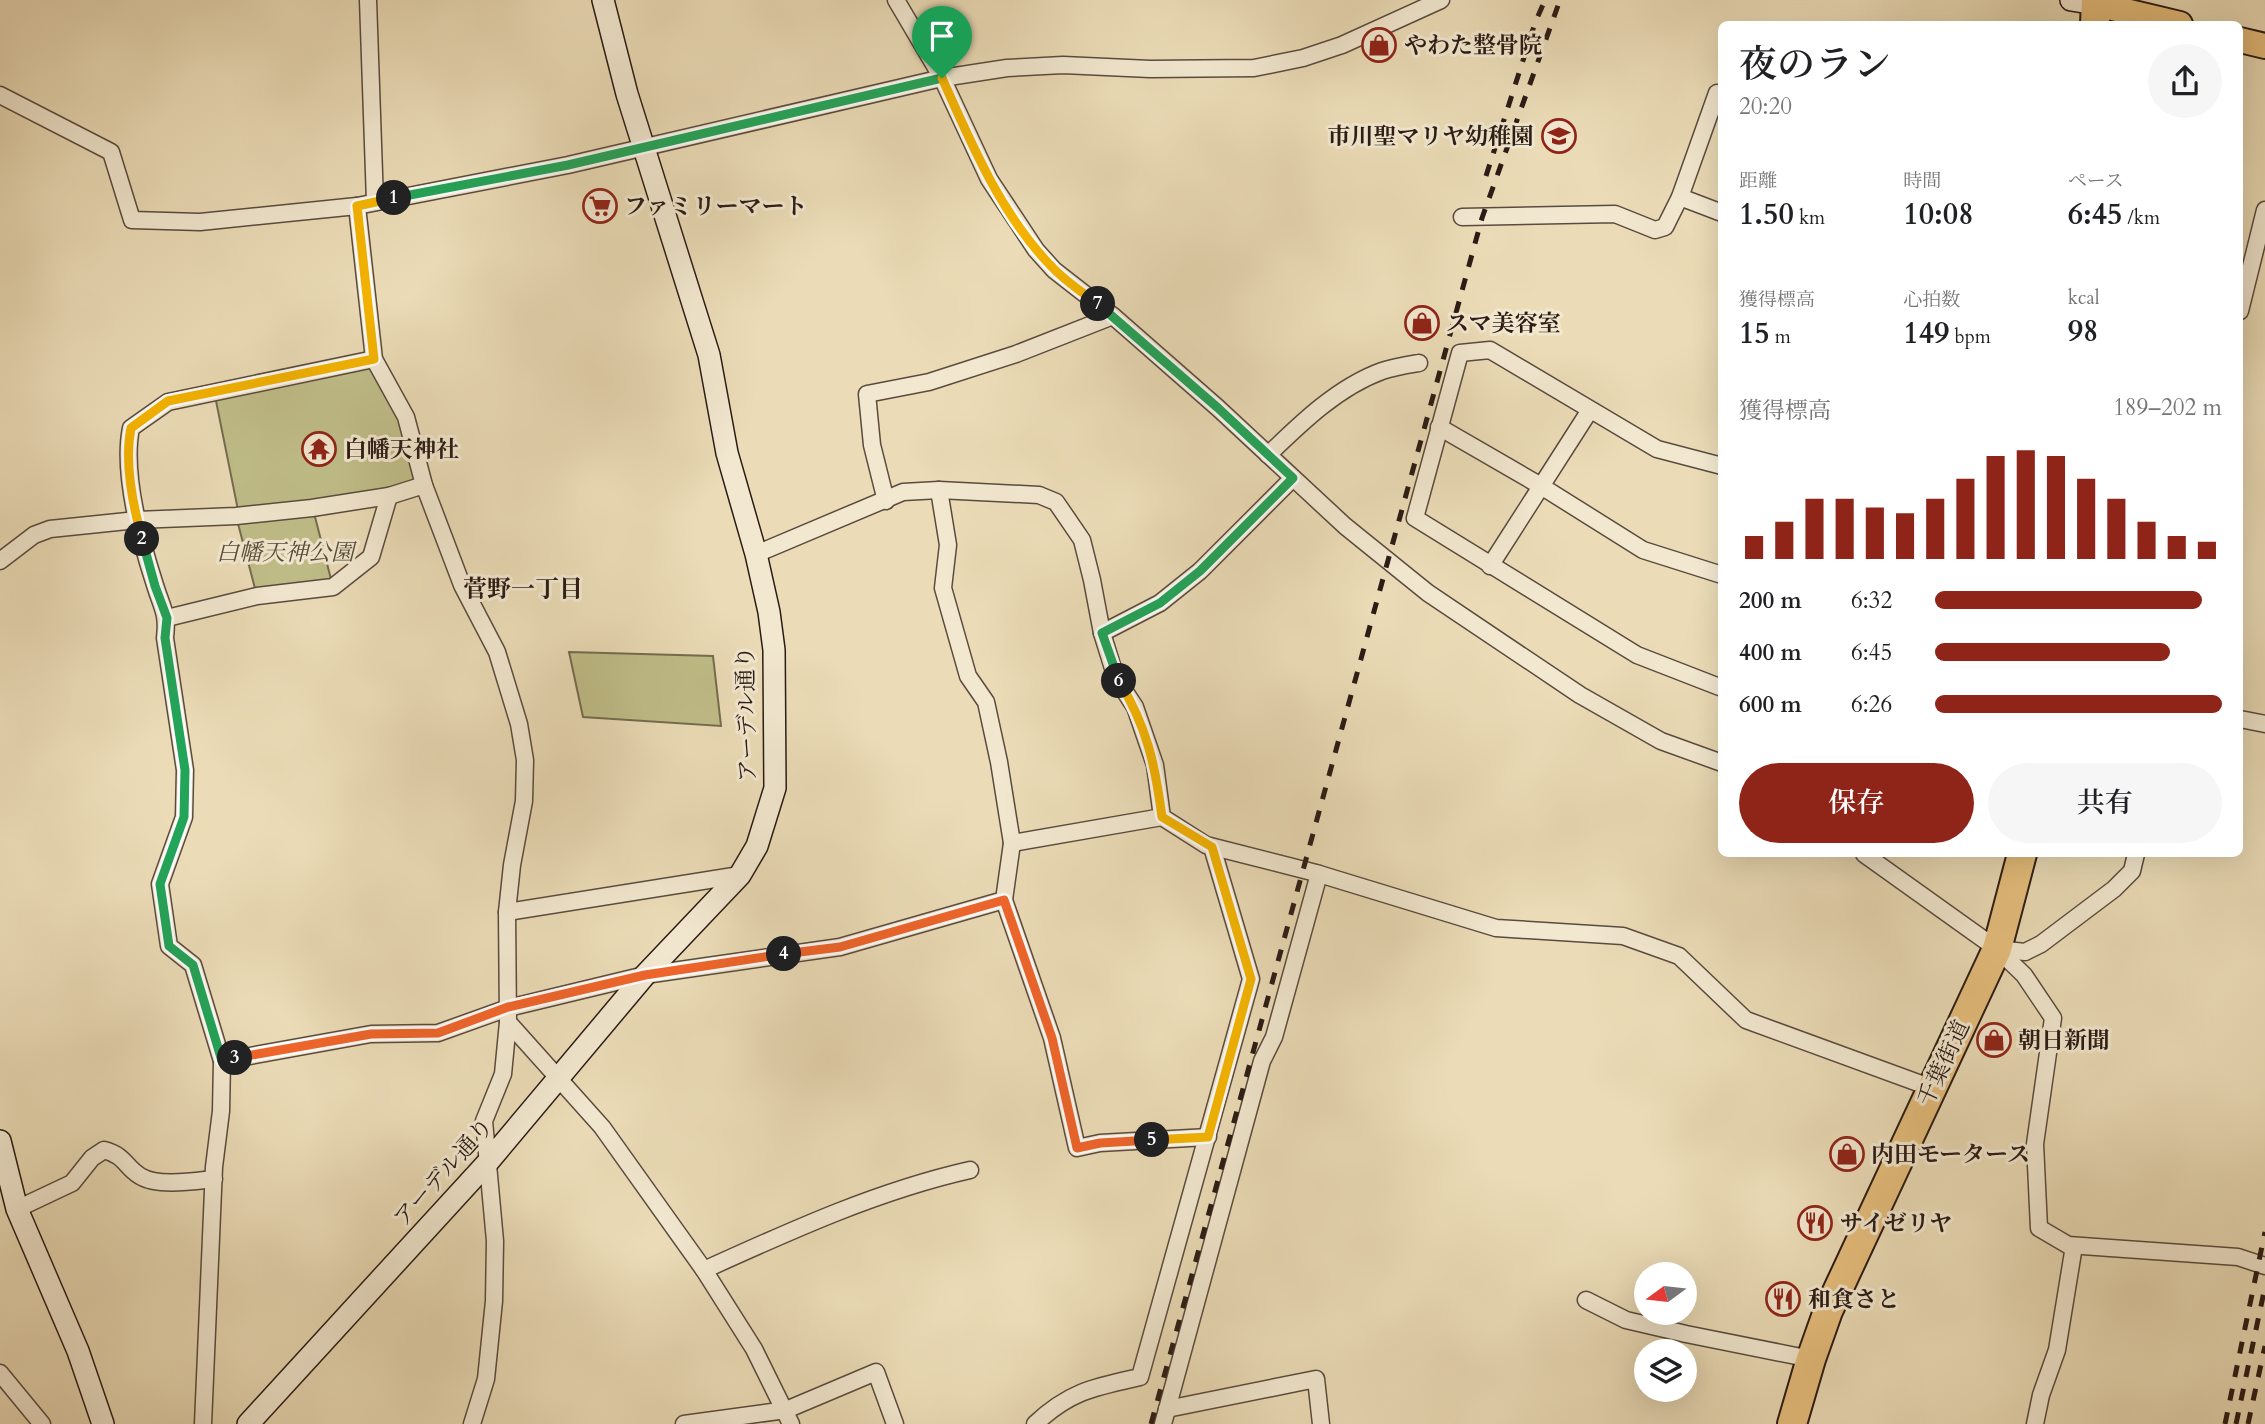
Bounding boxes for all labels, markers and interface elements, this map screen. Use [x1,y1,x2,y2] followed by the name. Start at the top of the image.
[912,6,972,78] pin
[923,17,961,55] icon: arrive
[1360,26,1398,64] shop icon: やわた整骨院
[1404,30,1542,61] place label: やわた整骨院
[1739,39,1891,91] text: 夜のラン
[2148,44,2222,118] button: share
[1739,91,1792,122] text: 20:20
[1540,117,1578,155] school or university icon: 市川聖マリヤ幼稚園
[1327,121,1534,152] place label: 市川聖マリヤ幼稚園
[1739,168,1777,194] text: 距離
[1903,168,1941,194] text: 時間
[2068,168,2124,194] text: ペース
[376,180,412,216] pin: 1
[389,184,398,210] text: 1
[581,187,619,225] supermarket icon: ファミリーマート
[624,191,808,222] place label: ファミリーマート
[1739,194,1794,235] text: 1.50
[1903,194,1974,235] text: 10:08
[2068,194,2122,235] text: 6:45
[1794,205,1825,231] text: km
[2122,205,2160,231] text: /km
[2068,285,2100,311] text: kcal
[1080,286,1116,322] pin: 7
[1739,287,1815,313] text: 獲得標高
[1903,287,1960,313] text: 心拍数
[1093,290,1102,316] text: 7
[1403,304,1441,342] shop icon: スマ美容室
[1446,308,1561,339] place label: スマ美容室
[2068,311,2098,352] text: 98
[1739,313,1770,354] text: 15
[1903,313,1949,354] text: 149
[1770,324,1791,350] text: m
[1949,324,1991,350] text: bpm
[2113,392,2222,423] text: 189–202 m
[1739,395,1831,426] text: 獲得標高
[300,430,338,468] temple icon: 白幡天神社
[344,434,459,465] place label: 白幡天神社
[124,522,160,556] pin: 2
[137,525,146,551] text: 2
[216,537,358,568] park label: 白幡天神公園
[463,573,583,606] district label: 菅野一丁目
[1739,585,1802,616] text: 200 m
[1851,585,1892,616] text: 6:32
[1739,637,1802,668] text: 400 m
[1851,637,1892,668] text: 6:45
[730,646,763,782] street label: アーデル通り
[1102,664,1136,698] pin: 6
[1114,667,1123,693] text: 6
[1739,689,1802,720] text: 600 m
[1851,689,1892,720] text: 6:26
[1739,763,1974,843] button: 保存
[1988,763,2222,843] button: 共有
[766,936,802,972] pin: 4
[779,940,788,966] text: 4
[1910,1015,1977,1111] street label: 千葉街道
[1975,1021,2013,1059] shop icon: 朝日新聞
[2018,1025,2110,1056] place label: 朝日新聞
[218,1040,252,1076] pin: 3
[230,1044,239,1070] text: 3
[386,1111,500,1233] street label: アーデル通り
[1134,1122,1170,1158] pin: 5
[1147,1126,1156,1152] text: 5
[1828,1135,1866,1173] shop icon: 内田モータース
[1871,1139,2030,1170] place label: 内田モータース
[1796,1204,1834,1242] restaurant icon: サイゼリヤ
[1840,1208,1952,1239] place label: サイゼリヤ
[1634,1262,1698,1325] north arrow
[1634,1262,1697,1402] map controls
[1764,1280,1802,1318] restaurant icon: 和食さと
[1808,1284,1900,1315] place label: 和食さと
[1634,1339,1697,1402] button: layers

